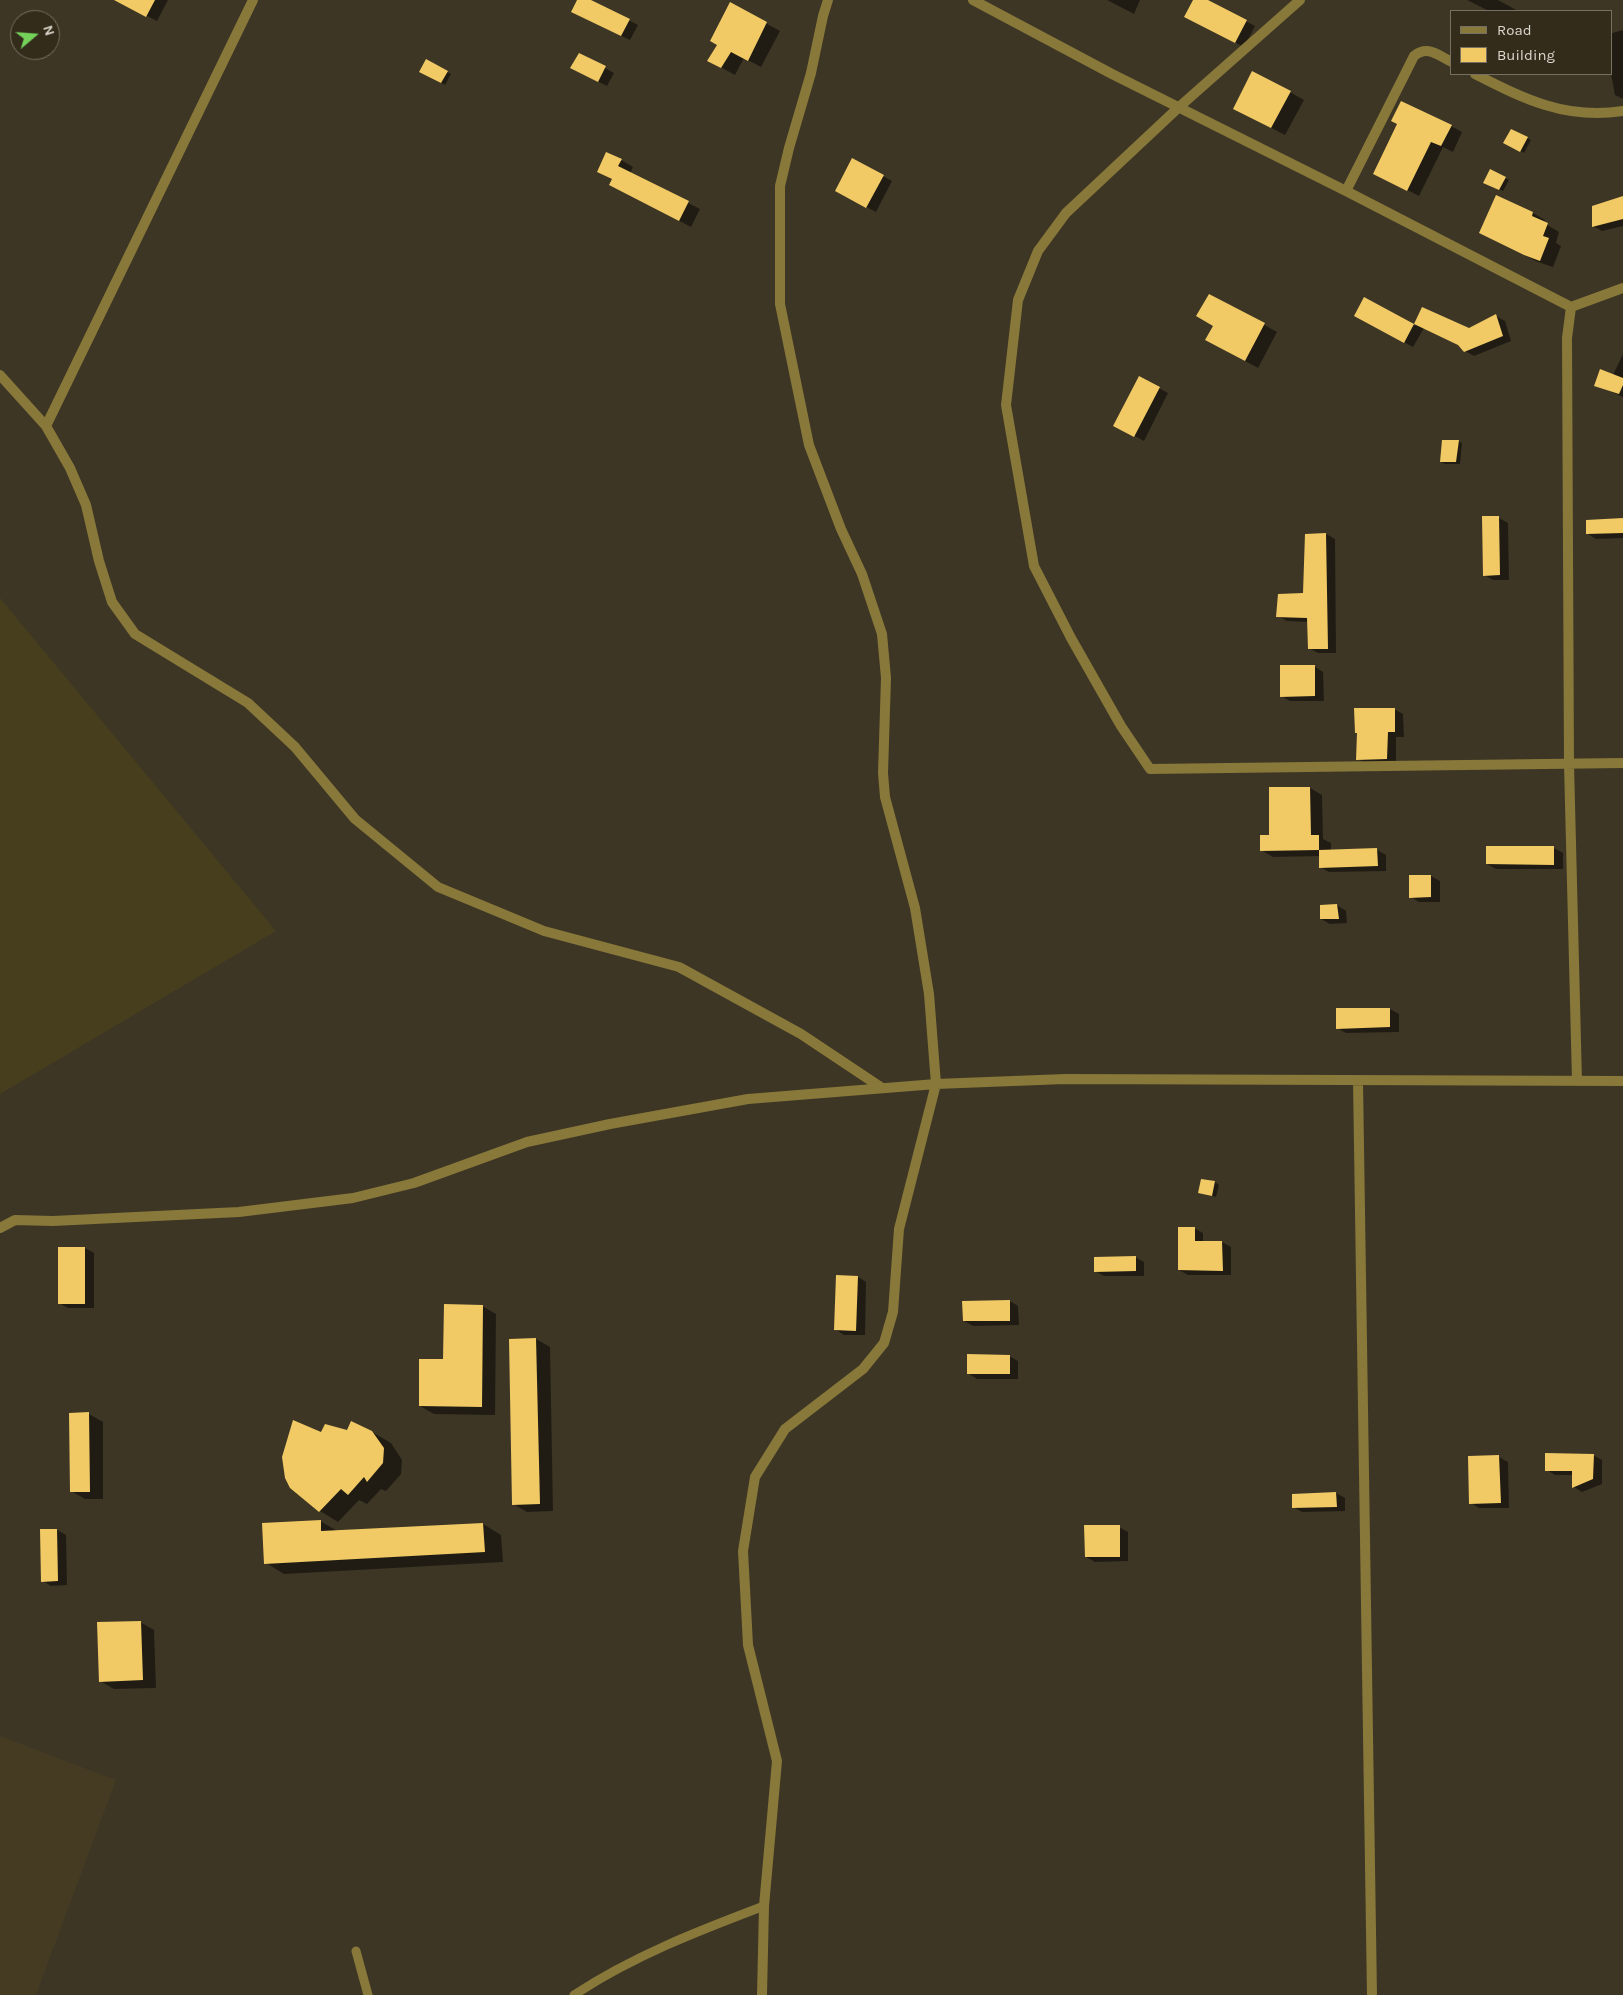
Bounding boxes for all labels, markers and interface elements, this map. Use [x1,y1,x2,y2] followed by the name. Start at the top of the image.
[10,10,60,60] north arrow
[1450,10,1613,75] legend
[1497,21,1532,39] text: Road
[39,23,58,38] text: N
[1497,46,1555,64] text: Building

